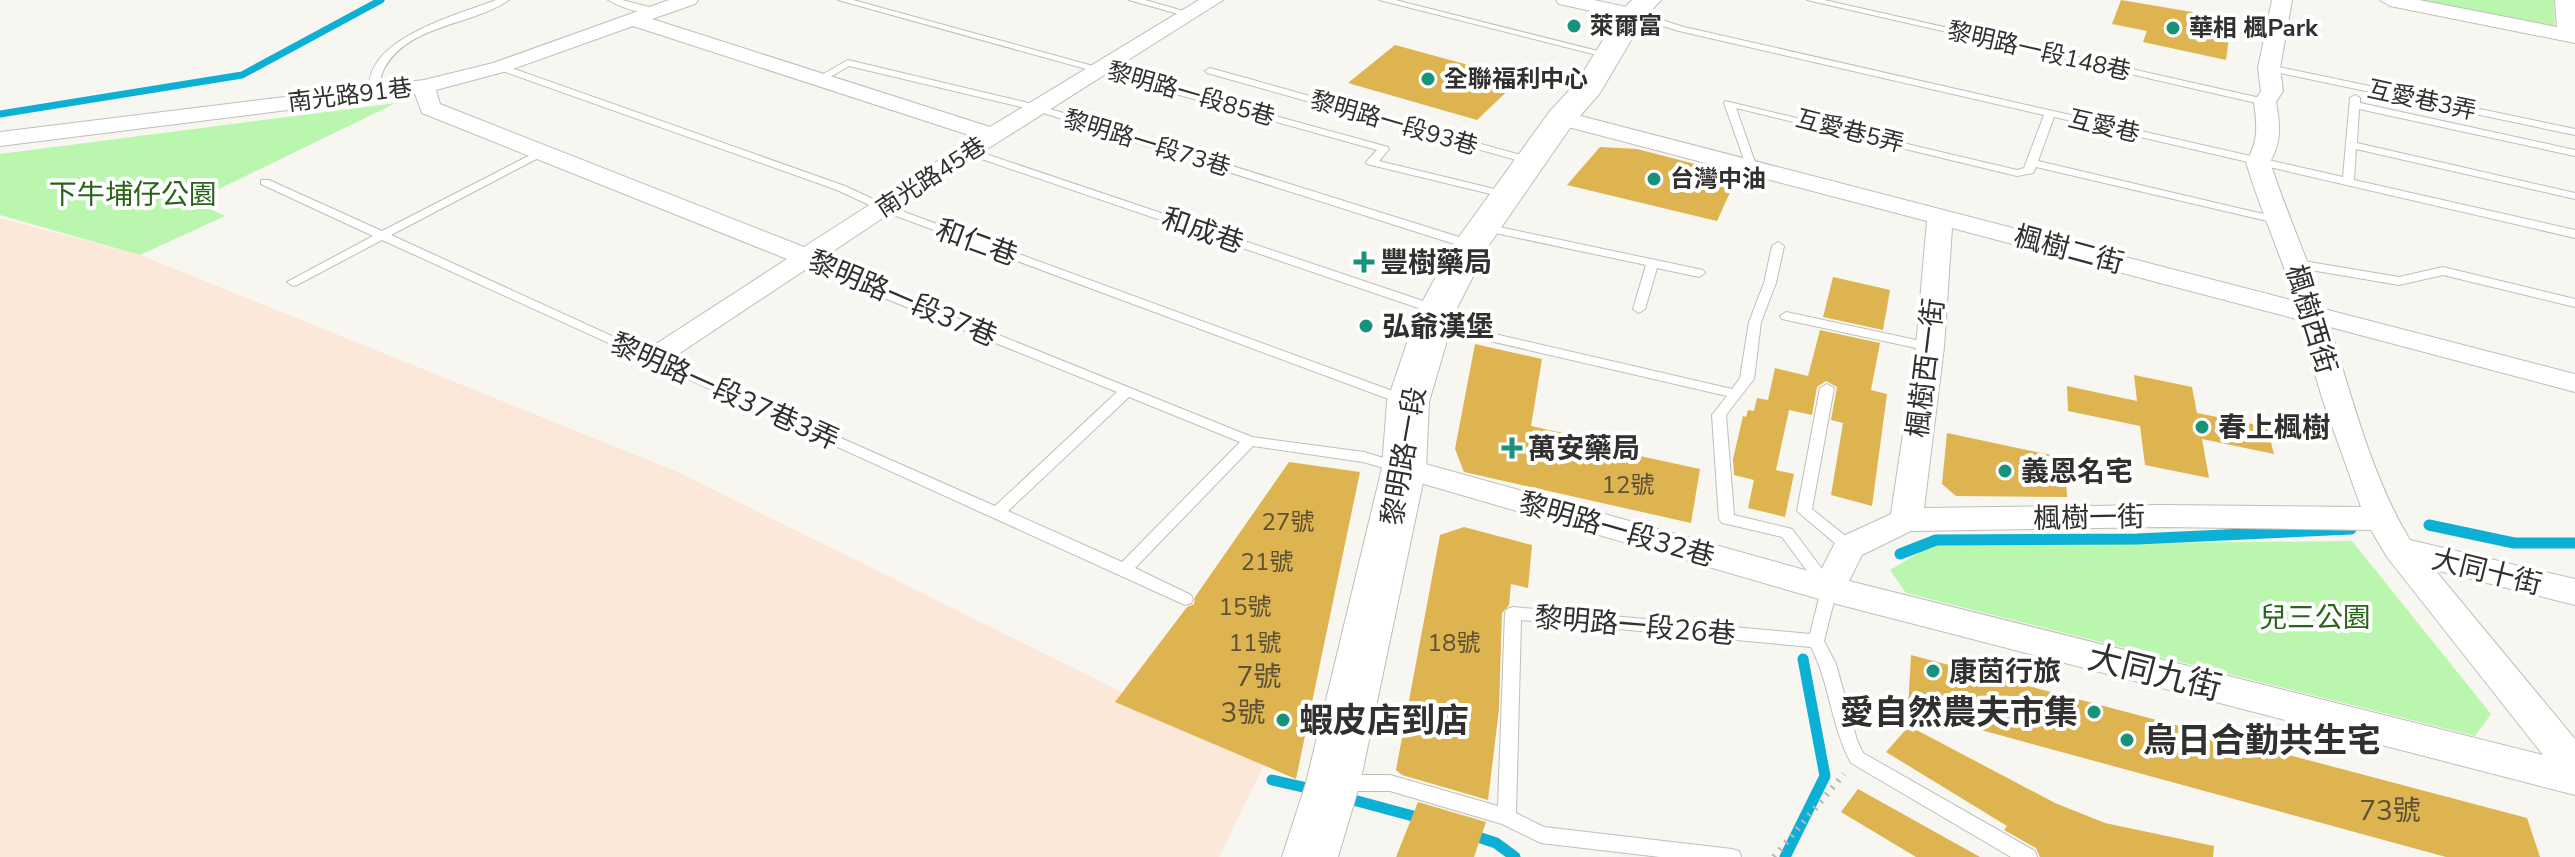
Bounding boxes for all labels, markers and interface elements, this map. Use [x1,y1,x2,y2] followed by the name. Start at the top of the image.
[1590,10,1662,42] place label: 萊爾富
[2189,12,2319,44] place label: 華相 楓Park
[1944,14,2134,88] street label: 黎明路一段148巷
[1565,17,1583,35] marker: 萊爾富
[2164,19,2182,37] marker: 華相 楓Park
[1104,55,1278,133] street label: 黎明路一段85巷
[1444,63,1588,95] place label: 全聯福利中心
[1419,70,1437,88] marker: 全聯福利中心
[286,72,414,118] street label: 南光路91巷
[2365,73,2479,127] street label: 互愛巷3弄
[1307,84,1481,162] street label: 黎明路一段93巷
[1060,102,1234,184] street label: 黎明路一段73巷
[1793,102,1907,160] street label: 互愛巷5弄
[2065,102,2143,150] street label: 互愛巷
[870,130,992,224] street label: 南光路45巷
[1670,163,1766,195] place label: 台灣中油
[1645,170,1663,188] marker: 台灣中油
[49,176,217,214] park label: 下牛埔仔公園
[1157,199,1249,263] street label: 和成巷
[931,211,1023,275] street label: 和仁巷
[2010,217,2128,283] street label: 楓樹二街
[802,242,1003,356] street label: 黎明路一段37巷
[1380,244,1492,282] place label: 豐樹藥局
[1355,253,1373,271] marker: 豐樹藥局
[2276,260,2346,378] street label: 楓樹西街
[1899,296,1953,440] street label: 楓樹西一街
[1382,308,1494,346] place label: 弘爺漢堡
[1357,317,1375,335] marker: 弘爺漢堡
[604,324,845,459] street label: 黎明路一段37巷3弄
[1373,384,1435,528] street label: 黎明路一段
[2218,409,2330,447] place label: 春上楓樹
[2193,418,2211,436] marker: 春上楓樹
[1528,430,1640,468] place label: 萬安藥局
[1503,439,1521,457] marker: 萬安藥局
[2021,453,2133,491] place label: 義恩名宅
[1996,462,2014,480] marker: 義恩名宅
[1602,469,1654,501] house number: 12號
[1515,484,1719,576] street label: 黎明路一段32巷
[2033,498,2145,538] street label: 楓樹一街
[1262,506,1314,538] house number: 27號
[2428,540,2546,604] street label: 大同十街
[1241,546,1293,578] house number: 21號
[1219,591,1271,623] house number: 15號
[1533,598,1737,654] street label: 黎明路一段26巷
[2259,599,2371,637] park label: 兒三公園
[1229,627,1281,659] house number: 11號
[1428,627,1480,659] house number: 18號
[2083,634,2226,712] street label: 大同九街
[1949,653,2061,691] place label: 康茵行旅
[1237,658,1281,696] house number: 7號
[1924,662,1942,680] marker: 康茵行旅
[1840,690,2078,736] place label: 愛自然農夫市集
[1221,694,1265,732] house number: 3號
[1299,698,1469,744] place label: 蝦皮店到店
[2085,703,2103,721] marker: 愛自然農夫市集
[1274,711,1292,729] marker: 蝦皮店到店
[2143,718,2381,764] place label: 烏日合勤共生宅
[2118,731,2136,749] marker: 烏日合勤共生宅
[2359,792,2421,830] house number: 73號

